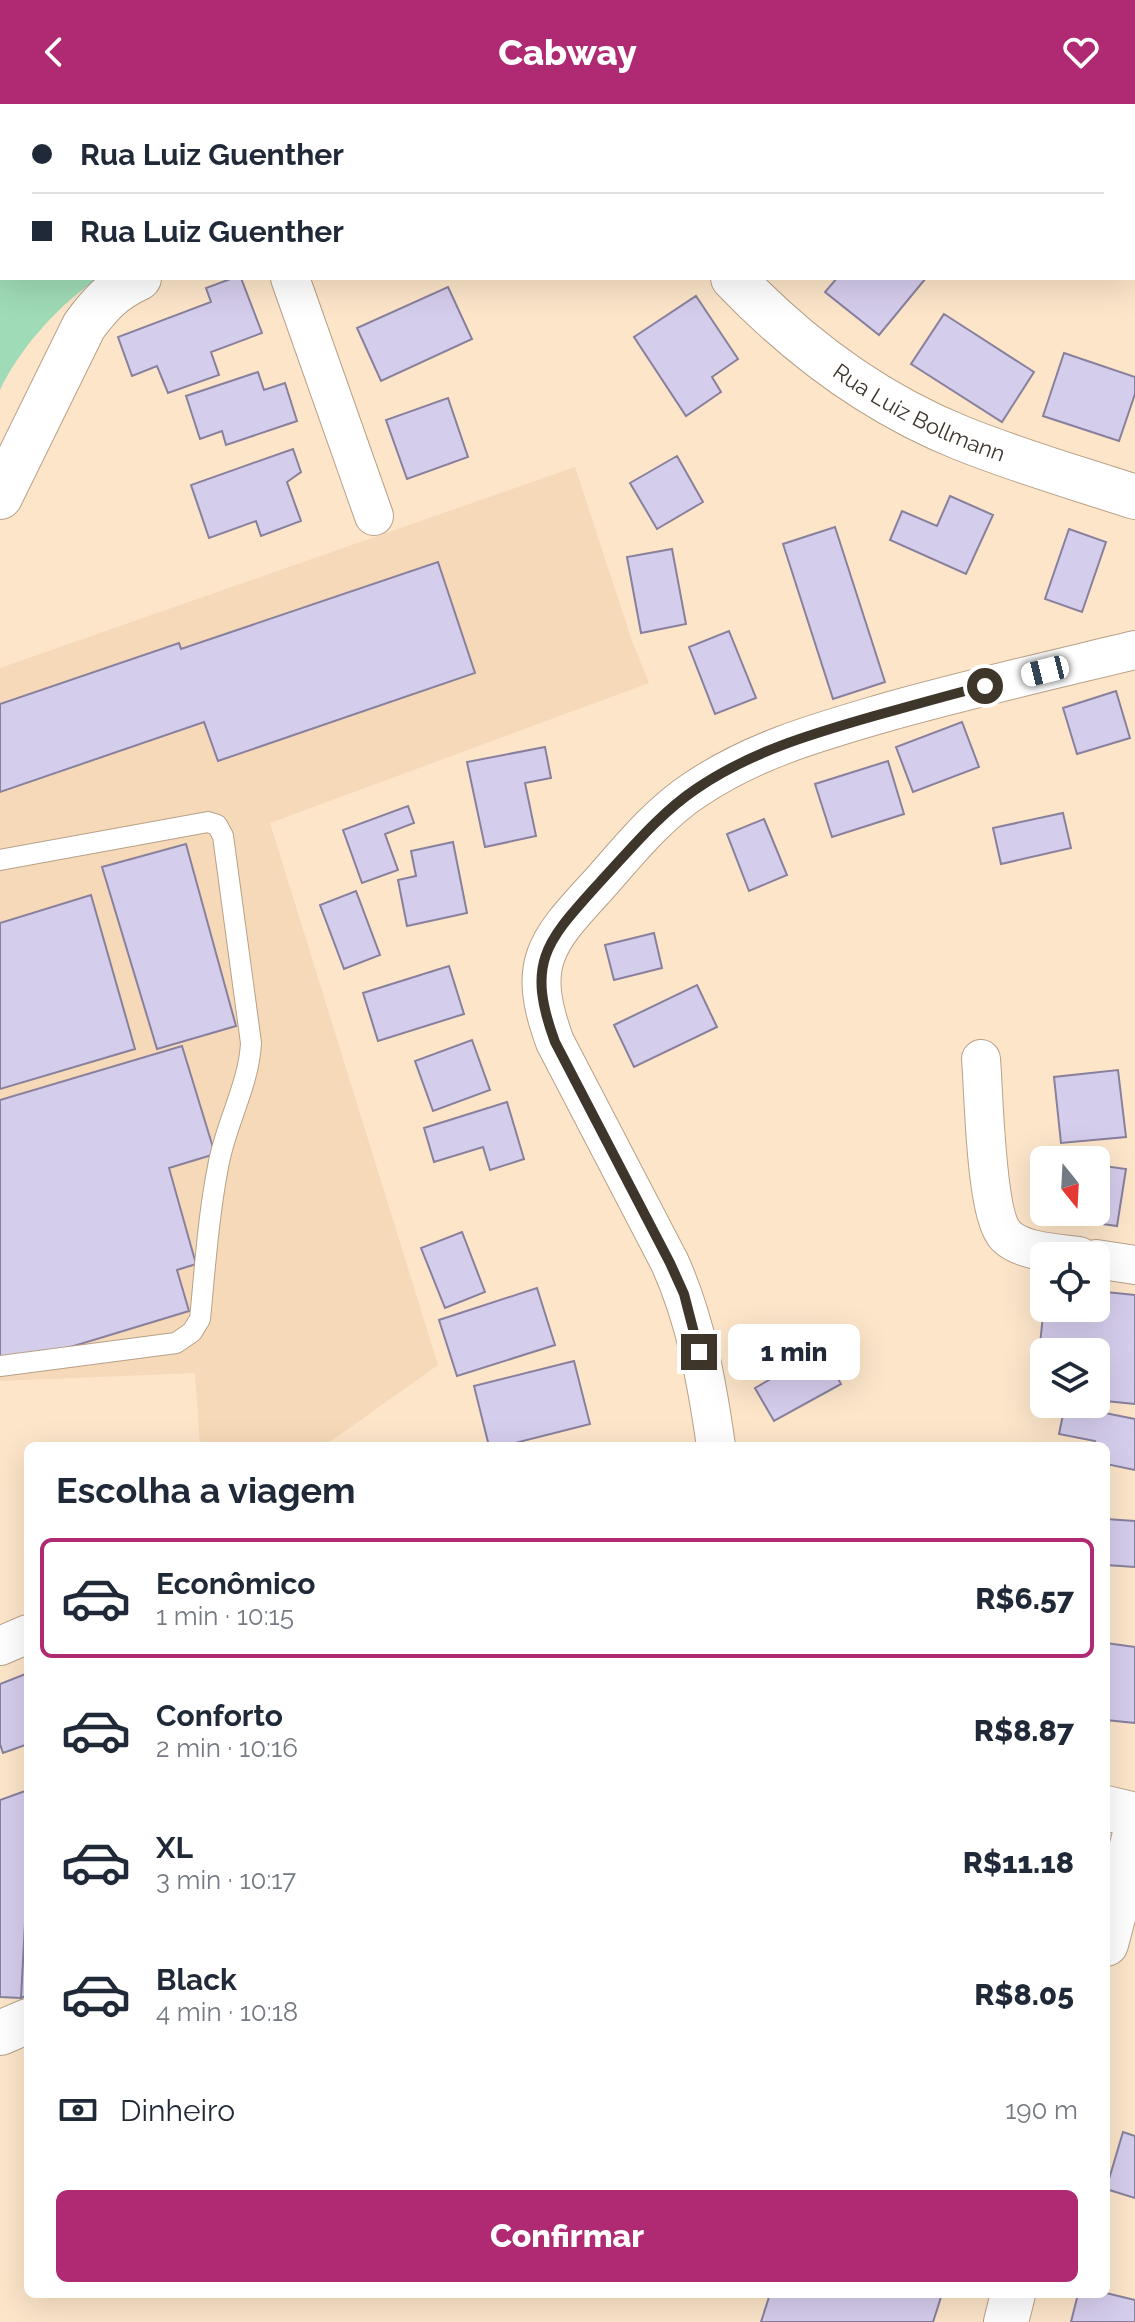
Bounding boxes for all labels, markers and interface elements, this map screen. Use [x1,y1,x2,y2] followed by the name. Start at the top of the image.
[32,30,76,74] icon: back
[1059,30,1103,74] icon: heart
[498,31,637,73] text: Cabway
[80,137,344,172] text: Rua Luiz Guenther
[80,214,344,249] text: Rua Luiz Guenther
[828,358,1009,467] street label: Rua Luiz Bollmann
[1019,654,1071,688] car
[967,668,1003,704] route start
[1030,1146,1110,1226] north arrow
[1030,1146,1110,1418] map controls
[1030,1242,1110,1322] button: locate
[727,1324,859,1380] callout: 1 min
[681,1334,717,1370] route end
[761,1337,827,1367] text: 1 min
[1030,1338,1110,1418] button: layers
[56,1469,356,1511] text: Escolha a viagem
[60,1562,132,1634] icon: car
[156,1566,316,1601] text: Econômico
[975,1581,1074,1616] text: R$6.57
[156,1601,294,1631] text: 1 min · 10:15
[60,1694,132,1766] icon: car
[156,1698,283,1733] text: Conforto
[974,1713,1074,1748] text: R$8.87
[156,1733,298,1763] text: 2 min · 10:16
[60,1826,132,1898] icon: car
[156,1830,193,1865] text: XL
[963,1845,1074,1880] text: R$11.18
[156,1865,296,1895] text: 3 min · 10:17
[60,1958,132,2030] icon: car
[156,1962,237,1997] text: Black
[974,1977,1074,2012] text: R$8.05
[156,1997,298,2027] text: 4 min · 10:18
[56,2088,100,2132] icon: cash
[120,2093,235,2128] text: Dinheiro
[1005,2095,1078,2125] text: 190 m
[56,2190,1078,2282] button: Confirmar

